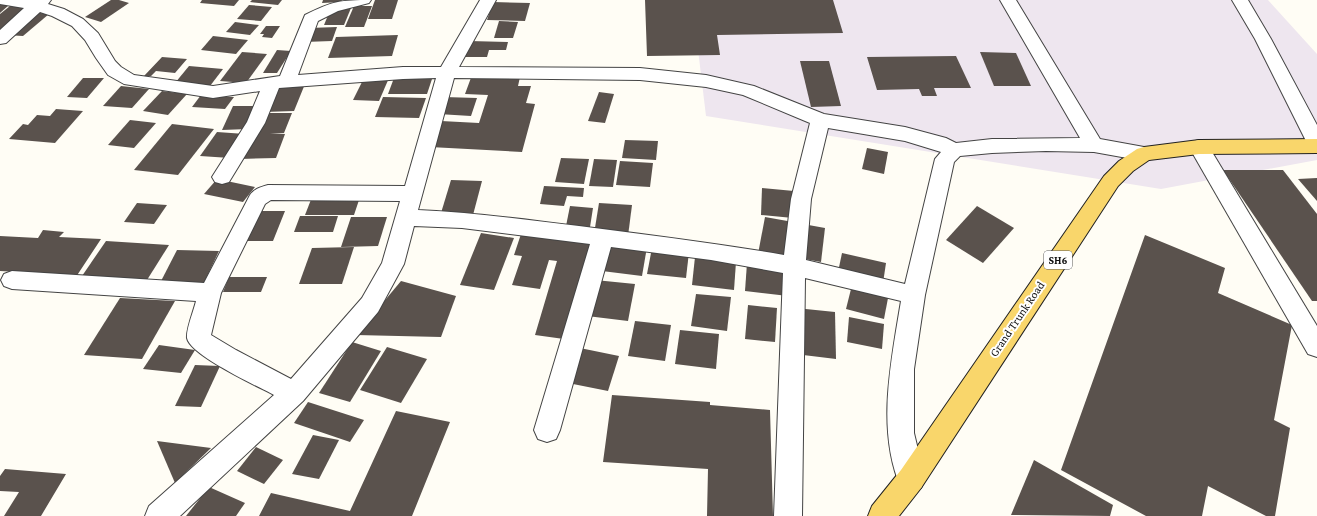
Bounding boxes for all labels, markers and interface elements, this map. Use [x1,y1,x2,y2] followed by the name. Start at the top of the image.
[1044,251,1072,269] road number: SH6
[987,278,1048,359] street label: Grand Trunk Road

